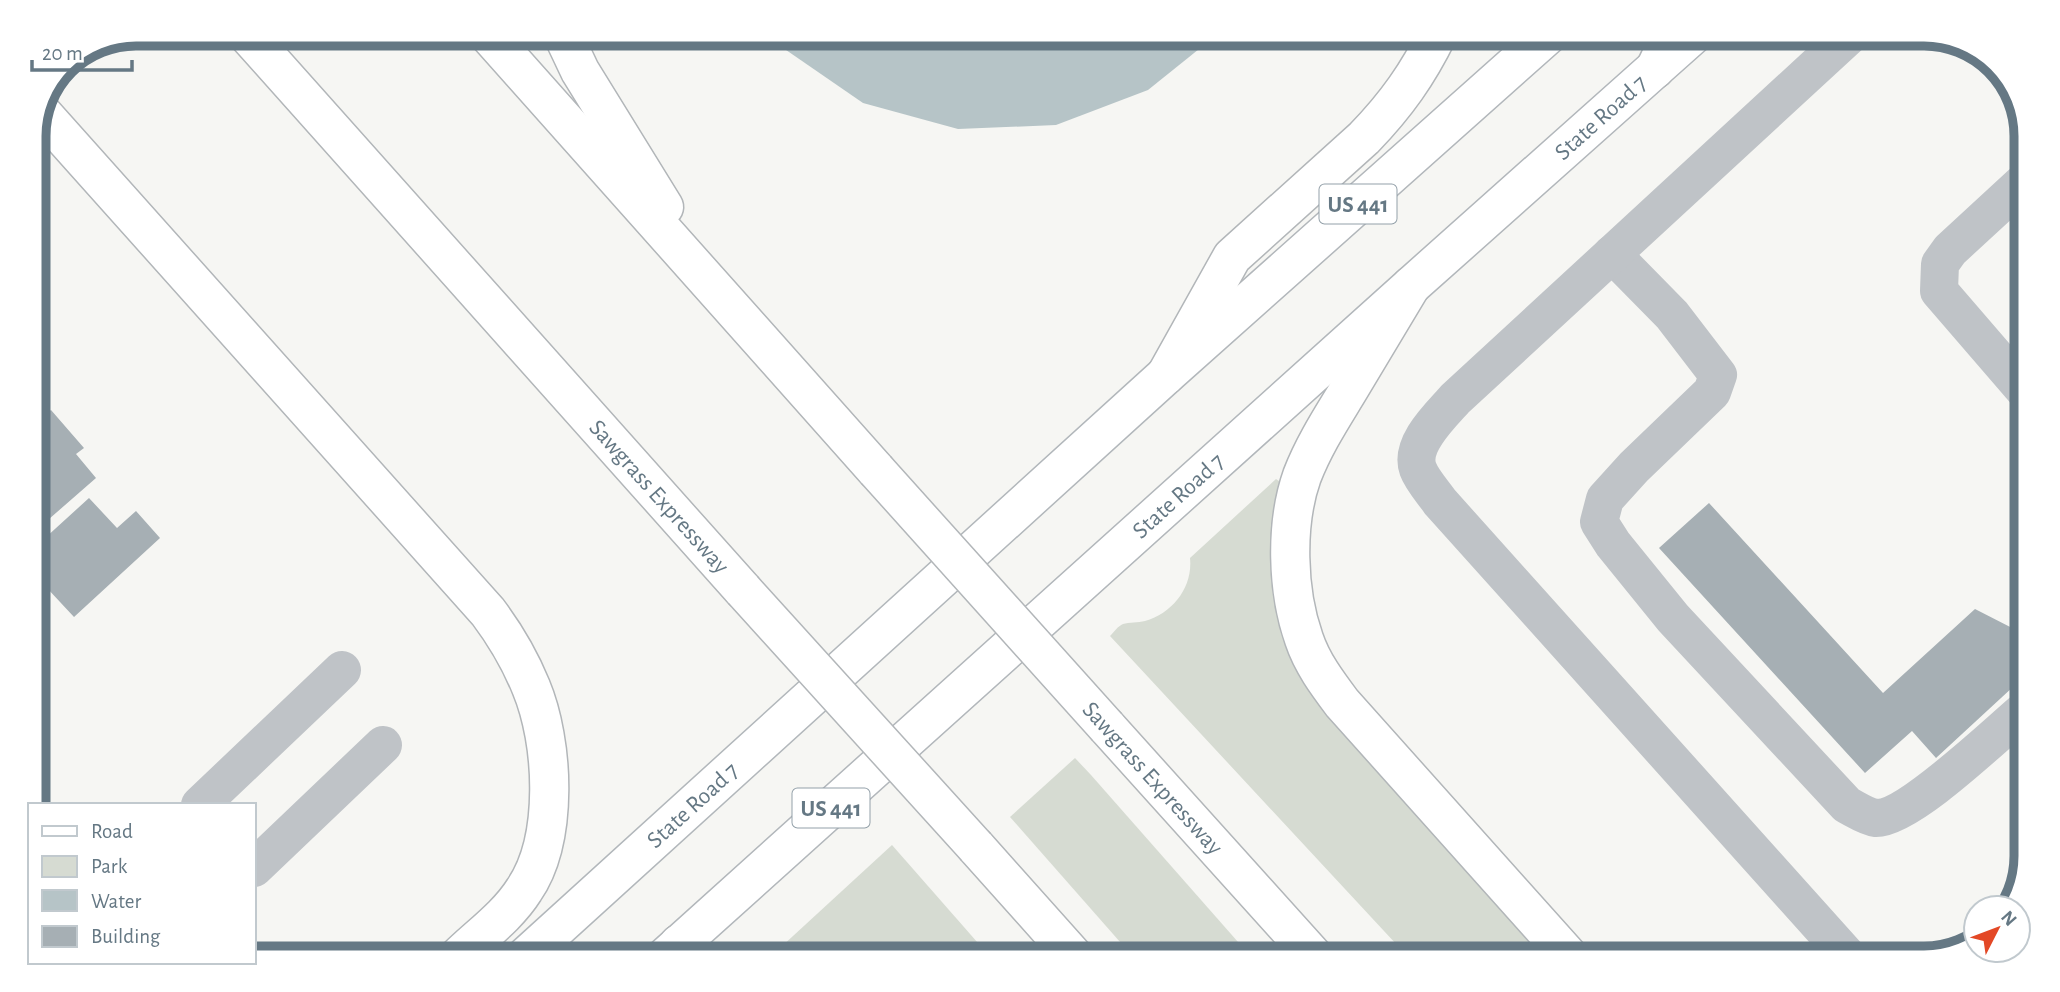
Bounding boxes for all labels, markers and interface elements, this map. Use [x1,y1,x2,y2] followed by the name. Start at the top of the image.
[32,28,131,72] scale bar
[42,43,83,64] text: 20 m
[1551,71,1652,165] street label: State Road 7
[1320,184,1396,224] road number: US 441
[584,416,733,578] street label: Sawgrass Expressway
[1128,449,1229,543] street label: State Road 7
[1078,698,1227,860] street label: Sawgrass Expressway
[643,758,744,853] street label: State Road 7
[792,788,870,828] road number: US 441
[28,803,256,964] legend
[91,821,133,842] text: Road
[91,856,128,877] text: Park
[91,891,141,912] text: Water
[1962,894,2032,964] north arrow
[1997,907,2020,930] text: N
[91,926,161,947] text: Building

